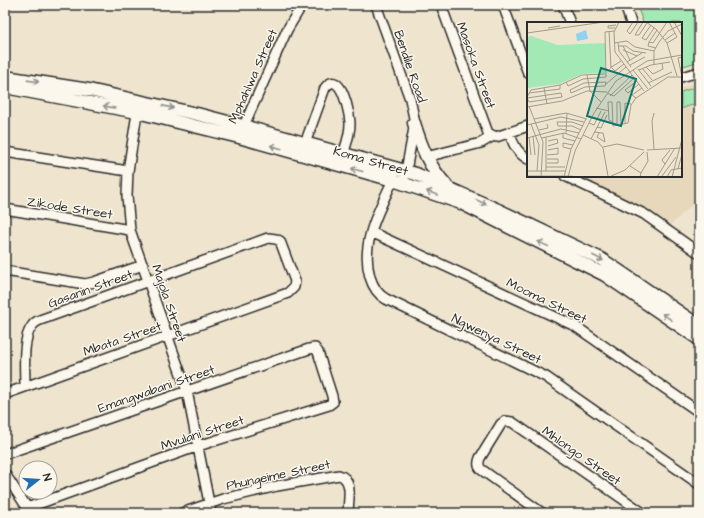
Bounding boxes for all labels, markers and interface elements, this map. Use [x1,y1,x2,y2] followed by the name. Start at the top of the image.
[452,19,500,112] street label: Masoka Street
[527,22,682,177] inset map
[224,26,282,127] street label: Mphahlwa Street
[389,28,431,105] street label: Bendile Road
[26,77,39,85] one-way arrow
[103,103,116,111] one-way arrow
[161,104,174,112] one-way arrow
[331,142,411,180] street label: Koma Street
[270,143,283,150] one-way arrow
[351,166,364,173] one-way arrow
[425,189,438,196] one-way arrow
[26,192,115,224] street label: Zikode Street
[474,199,486,207] one-way arrow
[538,240,550,247] one-way arrow
[592,255,604,263] one-way arrow
[147,262,191,345] street label: Majola Street
[45,265,136,313] street label: Gasanin Street
[503,274,590,328] street label: Mooma Street
[448,309,545,370] street label: Ngwenya Street
[662,313,673,321] one-way arrow
[81,317,165,361] street label: Mbata Street
[96,360,218,418] street label: Emangwabani Street
[158,411,247,455] street label: Mvulani Street
[538,422,625,491] street label: Mhlongo Street
[224,455,333,496] street label: Phungeime Street
[18,460,58,500] north arrow
[39,472,55,483] text: N

